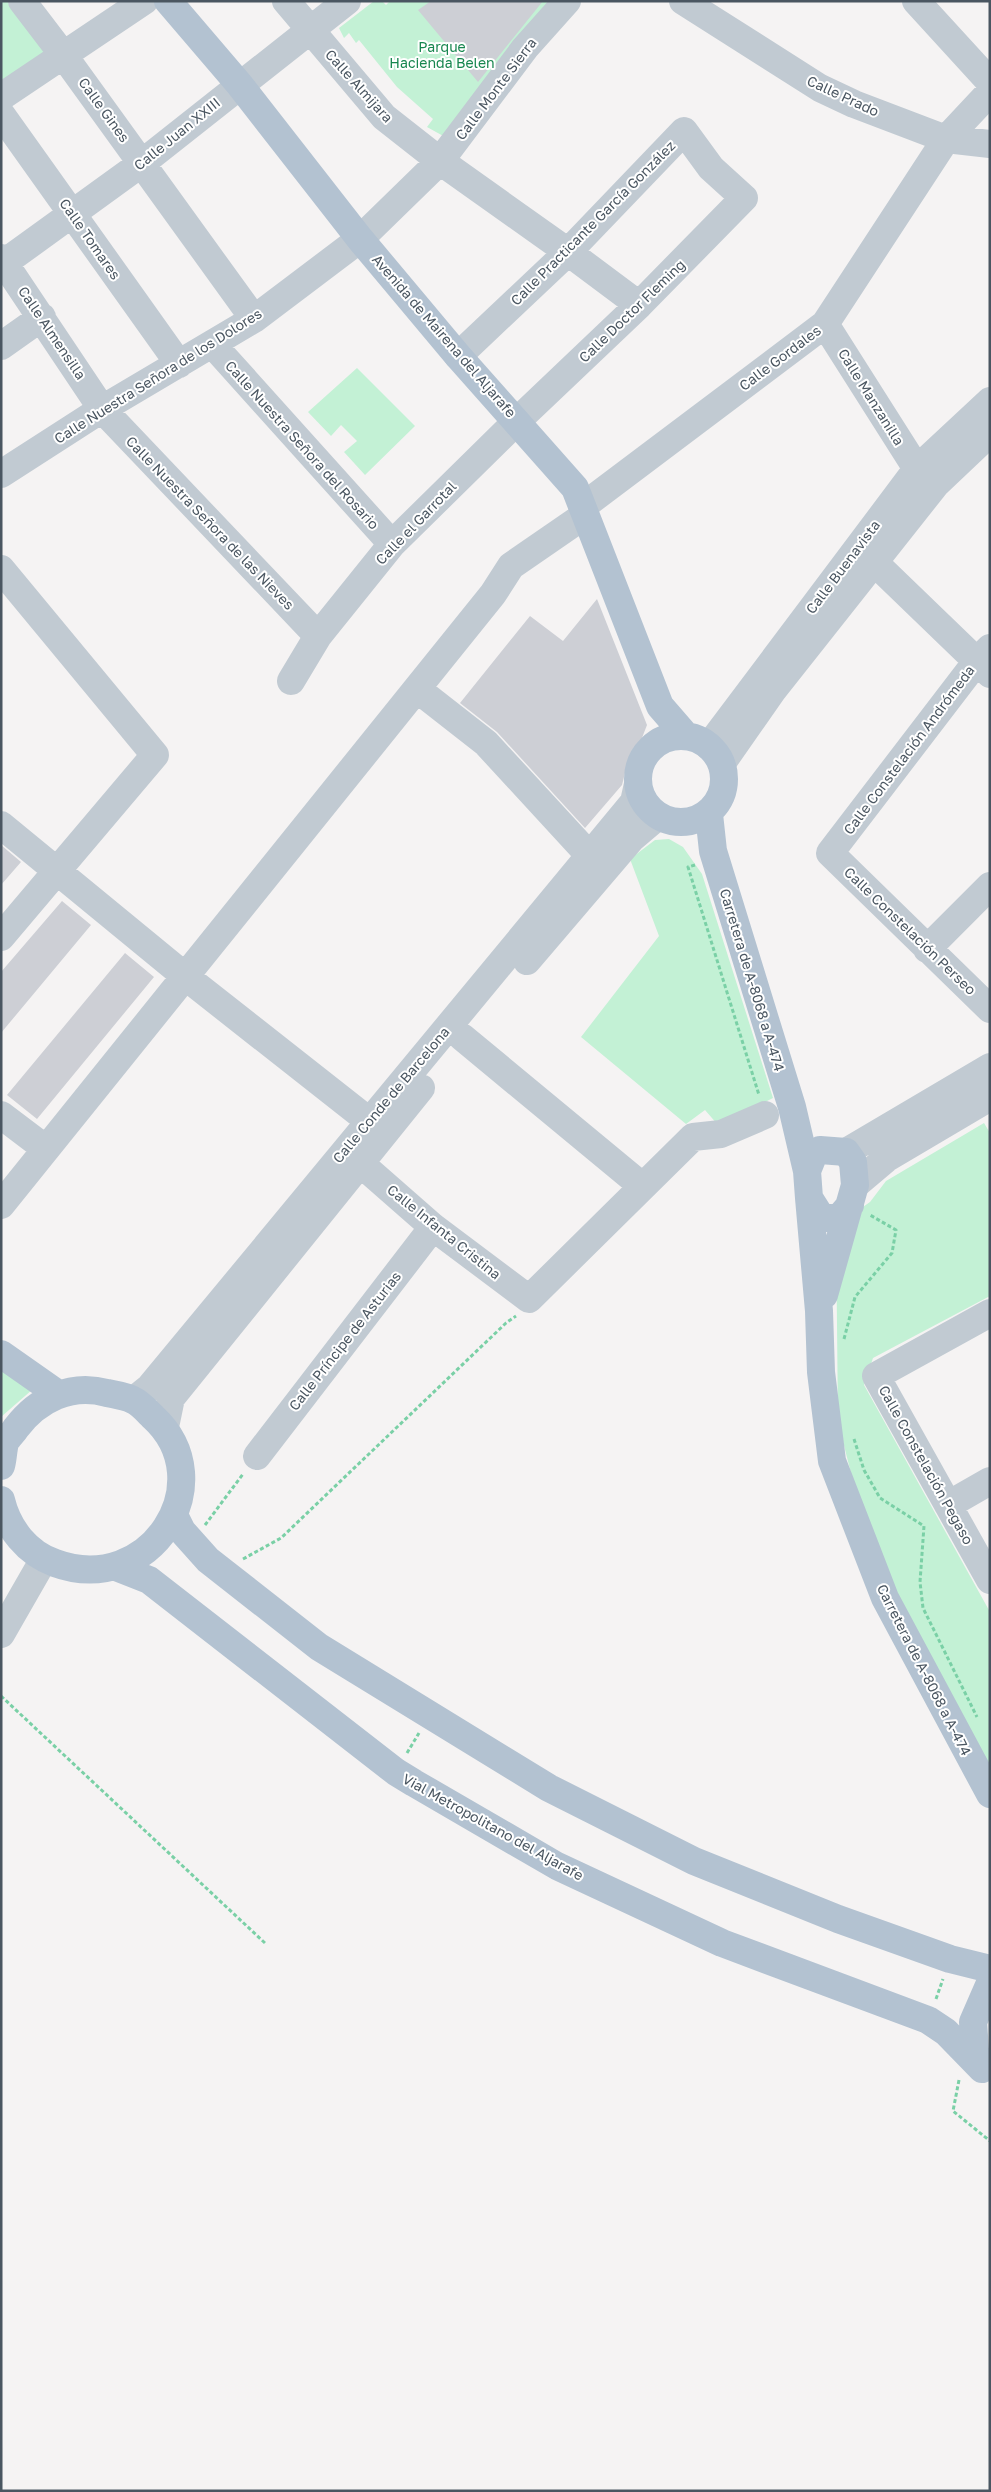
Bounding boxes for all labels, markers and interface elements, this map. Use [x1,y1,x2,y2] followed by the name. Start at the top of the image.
[452,34,540,143] street label: Calle Monte Sierra
[389,38,495,71] park label: Parque Hacienda Belen
[322,46,397,126] street label: Calle Almijara
[805,72,882,120] street label: Calle Prado
[75,74,134,145] street label: Calle Gines
[130,94,223,174] street label: Calle Juan XXIII
[507,137,679,309] street label: Calle Practicante García González
[56,195,125,282] street label: Calle Tomares
[369,251,520,421] street label: Avenida de Mairena del Aljarafe
[575,256,688,366] street label: Calle Doctor Fleming
[15,283,90,383] street label: Calle Almensilla
[51,304,265,447] street label: Calle Nuestra Señora de los Dolores
[736,321,824,394] street label: Calle Gordales
[835,345,908,448] street label: Calle Manzanilla
[222,357,383,533] street label: Calle Nuestra Señora del Rosario
[123,432,298,613] street label: Calle Nuestra Señora de las Nieves
[372,478,460,568] street label: Calle el Garrotal
[802,517,883,617] street label: Calle Buenavista
[839,662,978,838] street label: Calle Constelación Andrómeda
[841,863,980,998] street label: Calle Constelación Perseo
[717,886,788,1073] street label: Carretera de A-8068 a A-474
[329,1023,453,1166] street label: Calle Conde de Barcelona
[384,1181,505,1283] street label: Calle Infanta Cristina
[285,1268,404,1414] street label: Calle Príncipe de Asturias
[876,1382,977,1547] street label: Calle Constelación Pegaso
[874,1581,975,1758] street label: Carretera de A-8068 a A-474
[400,1770,587,1883] street label: Vial Metropolitano del Aljarafe

